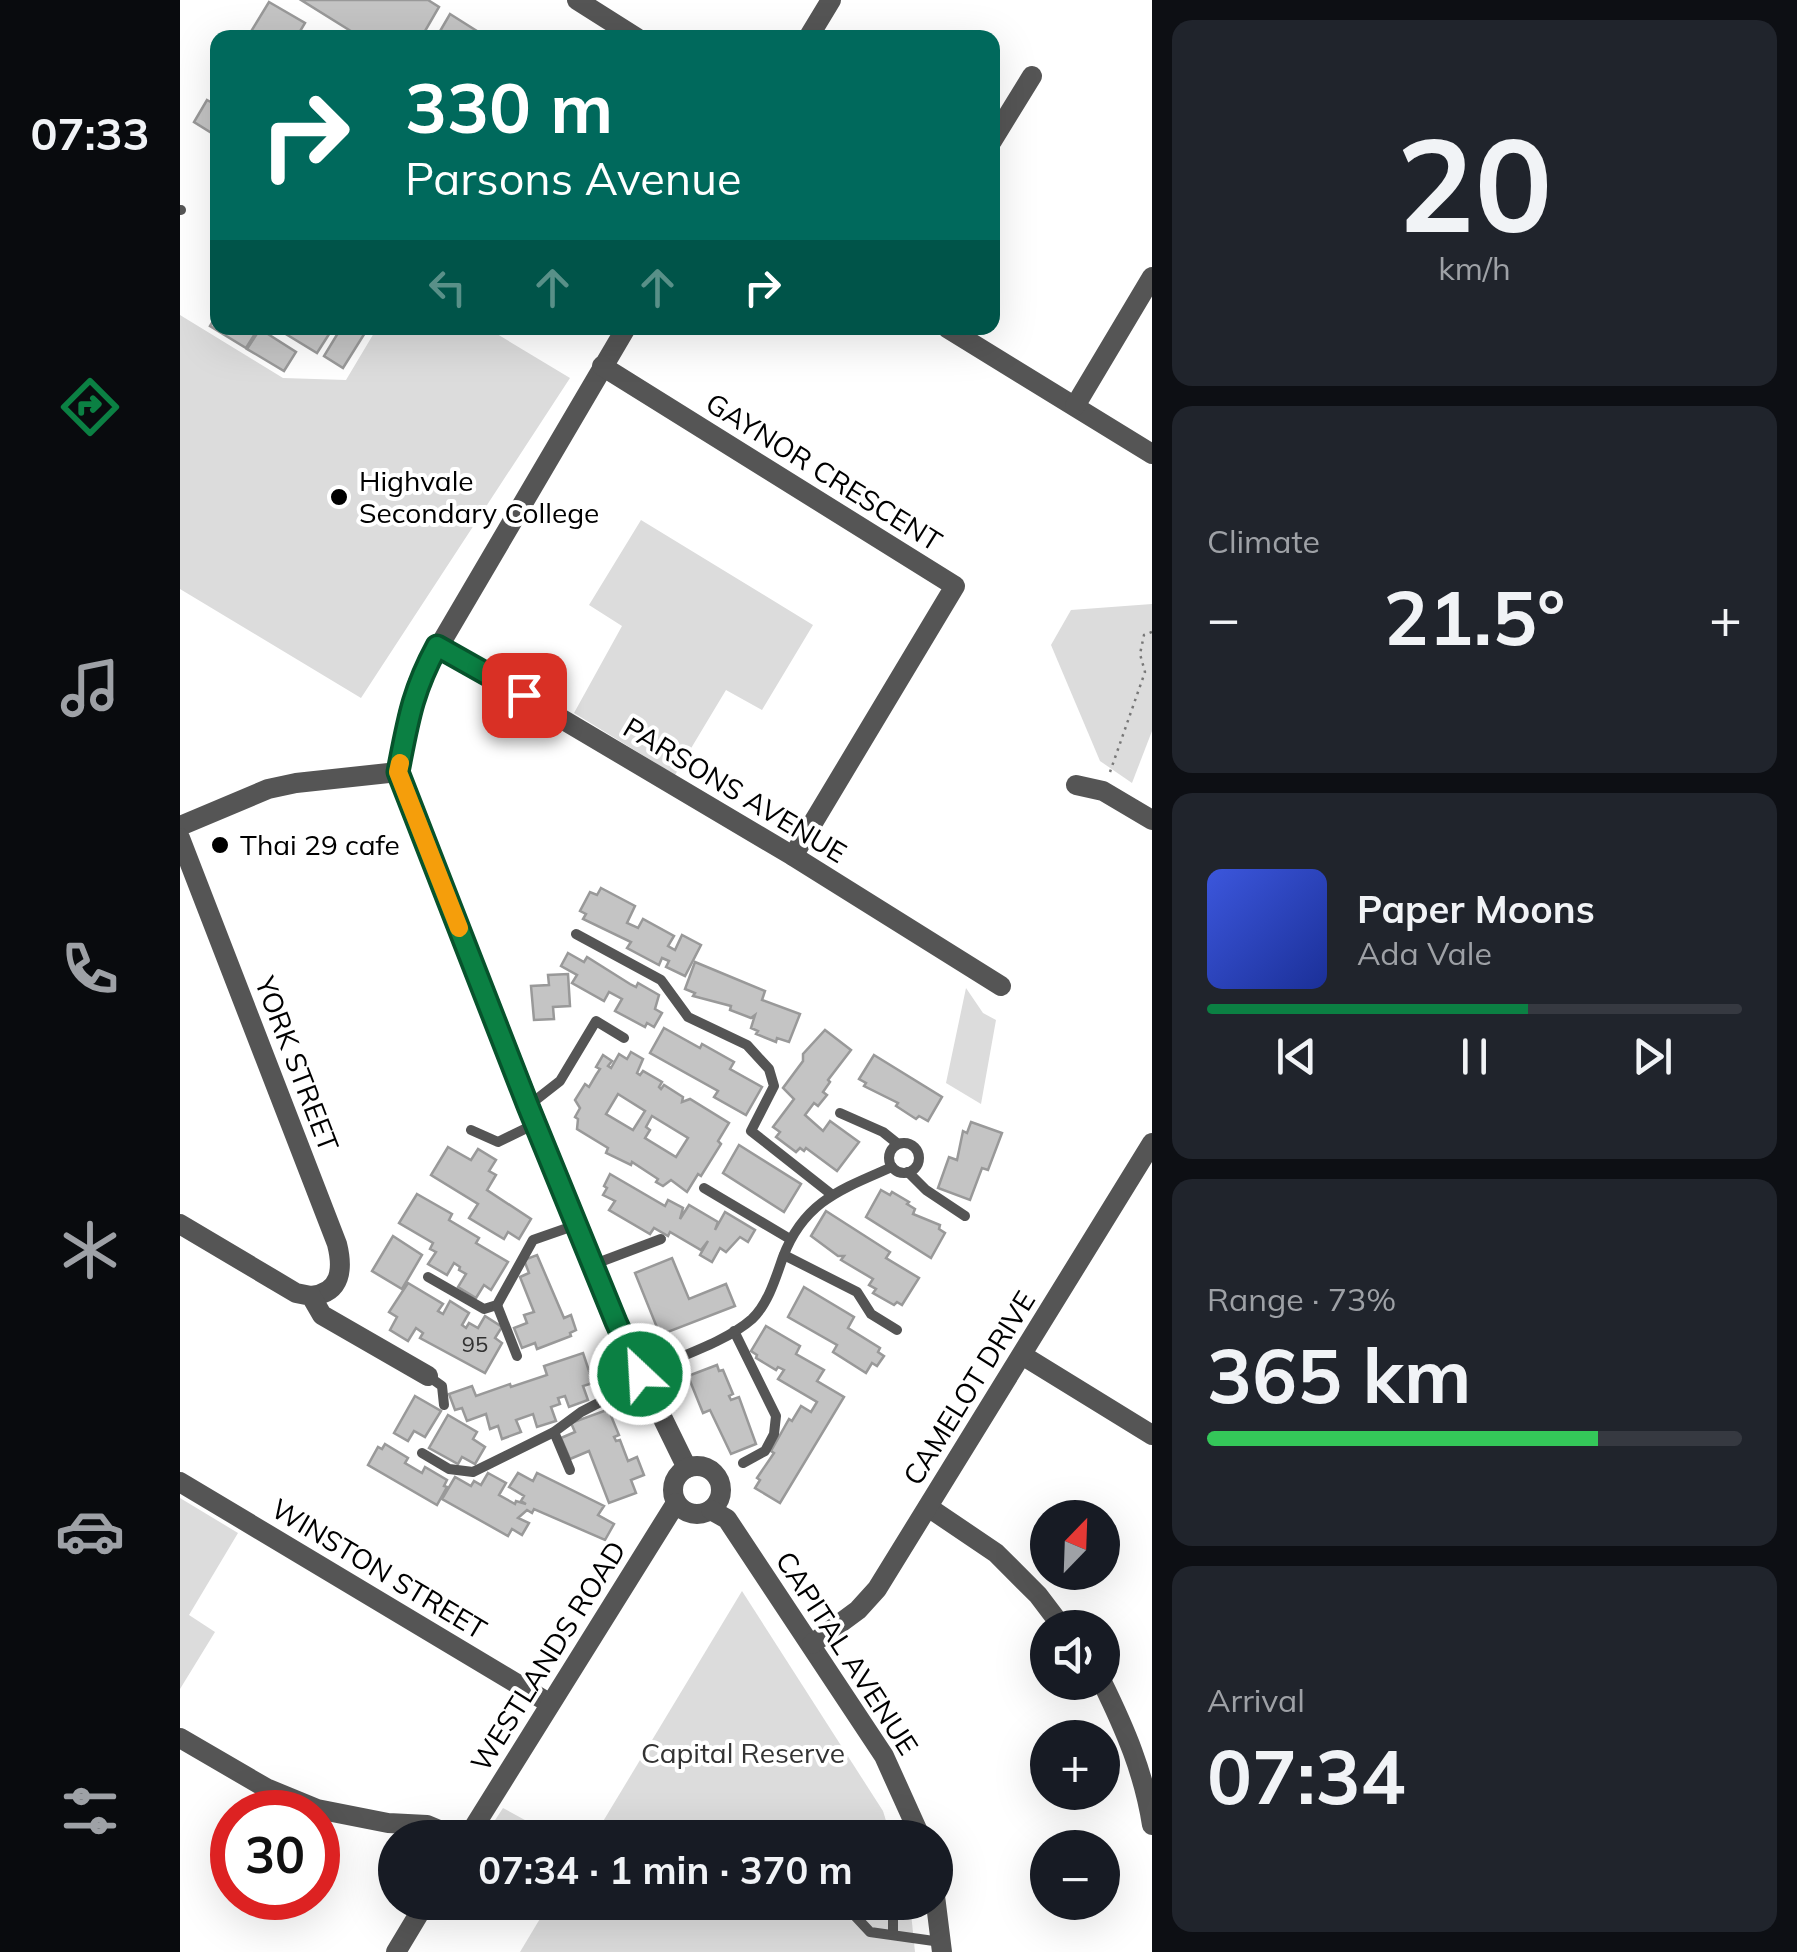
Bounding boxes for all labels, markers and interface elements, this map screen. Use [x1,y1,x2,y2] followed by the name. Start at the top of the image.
[405,63,613,151] text: 330 m
[240,70,370,200] icon: right
[1396,101,1553,265] text: 20
[30,105,150,161] text: 07:33
[405,150,742,206] text: Parsons Avenue
[1438,248,1511,288] text: km/h
[420,260,475,315] icon: left
[525,260,580,315] icon: ahead
[630,260,685,315] icon: ahead
[735,260,790,315] icon: right
[55,372,125,442] icon: directions
[700,385,949,558] street label: GAYNOR CRESCENT
[359,463,599,530] place label: Highvale Secondary College
[328,486,350,508] marker: Highvale Secondary College
[1207,521,1320,561] text: Climate
[1383,570,1566,664] text: 21.5°
[1207,583,1240,652] text: −
[1709,583,1742,652] text: +
[55,653,125,723] icon: music
[482,653,567,738] pin
[497,668,552,723] icon: arrive
[617,709,853,870] street label: PARSONS AVENUE
[240,827,400,862] place label: Thai 29 cafe
[209,834,231,856] marker: Thai 29 cafe
[1357,885,1595,933] text: Paper Moons
[1357,933,1492,973] text: Ada Vale
[55,934,125,1004] icon: phone
[248,970,347,1156] street label: YORK STREET
[1269,1029,1324,1084] icon: previous
[1447,1029,1502,1084] icon: pause
[1625,1029,1680,1084] icon: next
[55,1215,125,1285] icon: climate
[1207,1279,1396,1319] text: Range · 73%
[895,1284,1042,1491] street label: CAMELOT DRIVE
[588,1322,692,1426] position arrow
[1207,1328,1471,1422] text: 365 km
[462,1330,488,1358] house number: 95
[265,1491,493,1647] street label: WINSTON STREET
[55,1496,125,1566] icon: car
[1030,1500,1120,1590] north arrow
[1030,1500,1120,1920] map controls
[462,1534,633,1777] street label: WESTLANDS ROAD
[769,1544,926,1761] street label: CAPITAL AVENUE
[1030,1610,1120,1700] button: sound
[1207,1680,1305,1720] text: Arrival
[1030,1720,1120,1810] button: +
[1207,1729,1406,1823] text: 07:34
[641,1735,845,1770] park label: Capital Reserve
[55,1776,125,1846] icon: filters
[210,1790,340,1920] speed limit sign: 30
[1030,1830,1120,1920] button: −
[478,1846,853,1894] text: 07:34 · 1 min · 370 m

